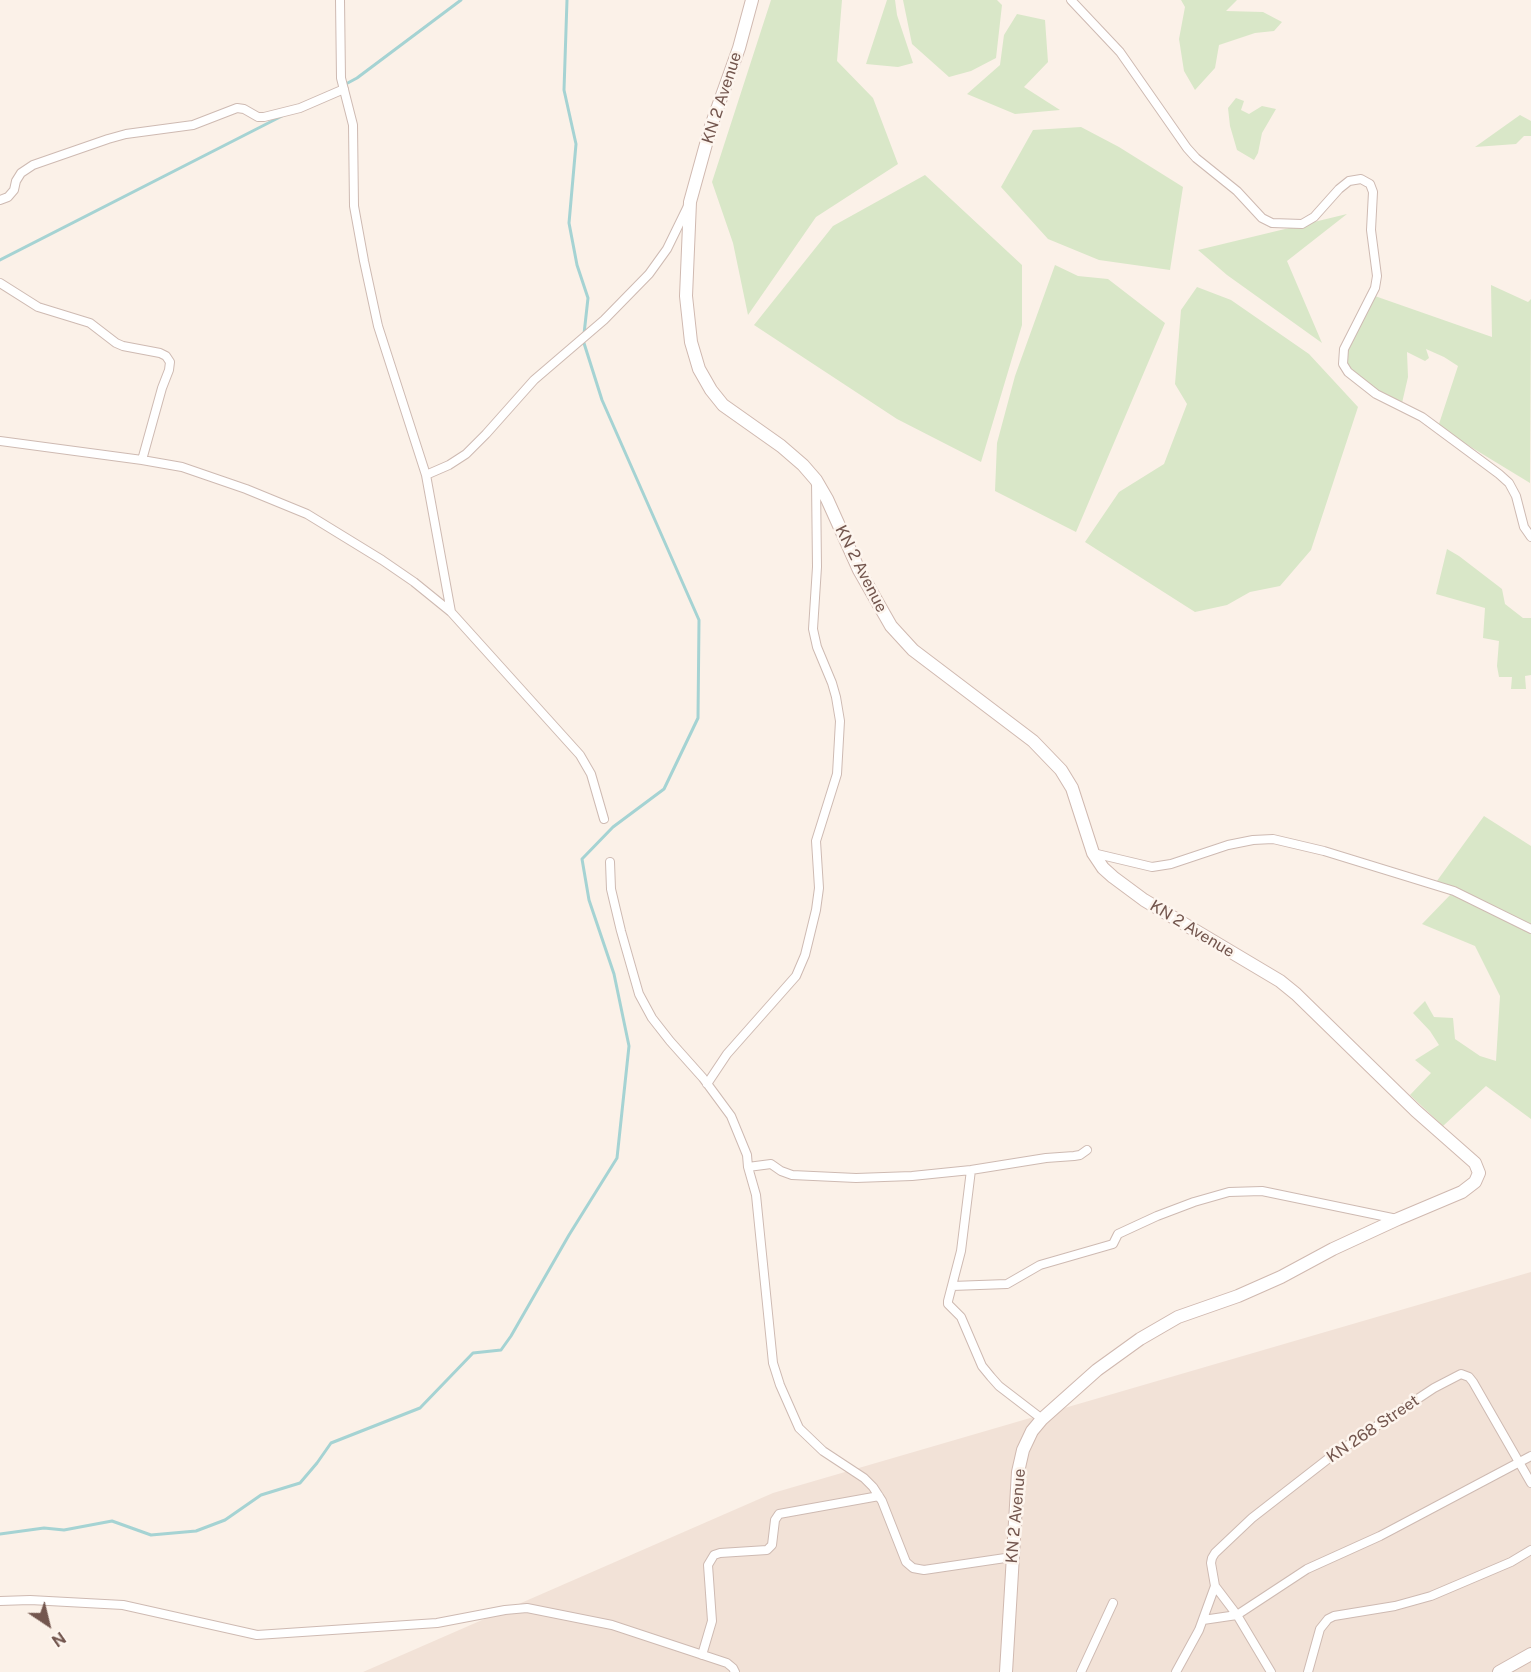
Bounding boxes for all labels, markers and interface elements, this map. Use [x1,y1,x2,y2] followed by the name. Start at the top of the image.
[698,50,746,146] street label: KN 2 Avenue
[831,522,891,616] street label: KN 2 Avenue
[1146,896,1238,962] street label: KN 2 Avenue
[1323,1391,1423,1467] street label: KN 268 Street
[1002,1468,1030,1564] street label: KN 2 Avenue
[18,1594,78,1654] north arrow
[48,1628,69,1651] text: N

